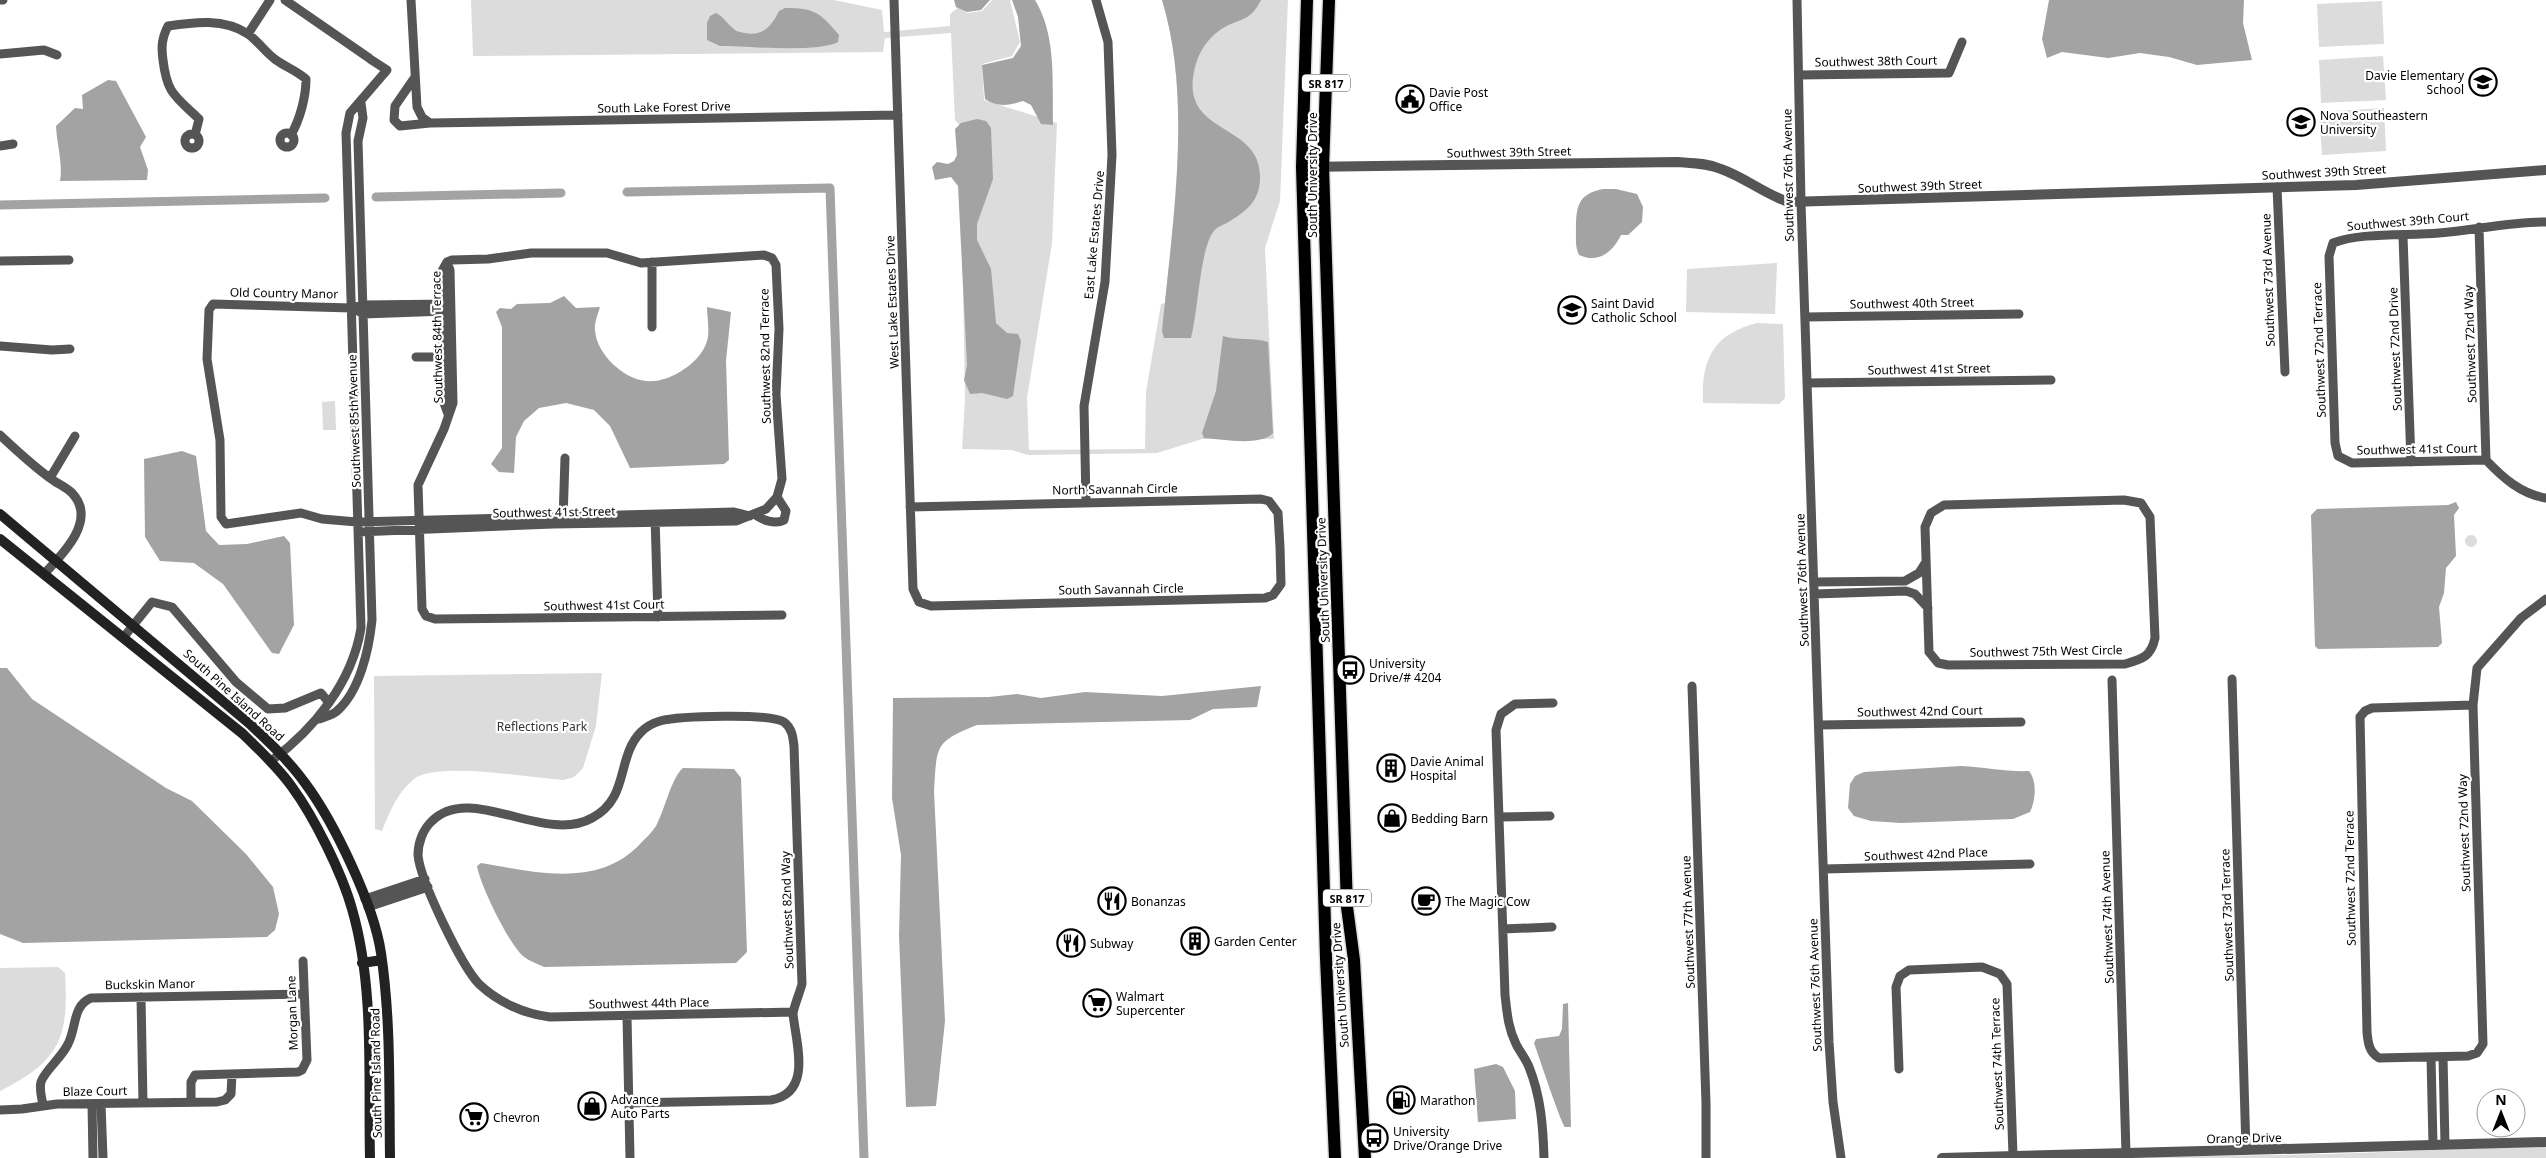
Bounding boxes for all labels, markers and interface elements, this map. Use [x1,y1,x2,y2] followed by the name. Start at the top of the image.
[1815,51,1938,71] street label: Southwest 38th Court
[2365,67,2465,98] place label: Davie Elementary School
[2468,67,2498,97] school or university icon: Davie Elementary School
[1302,75,1350,92] road number: SR 817
[1395,84,1425,114] public building icon: Davie Post Office
[1429,84,1489,115] place label: Davie Post Office
[597,97,731,117] street label: South Lake Forest Drive
[2286,107,2316,137] school or university icon: Nova Southeastern University
[2320,107,2428,138] place label: Nova Southeastern University
[1778,108,1798,242] street label: Southwest 76th Avenue
[1304,112,1321,238] street label: South University Drive
[1447,142,1572,162] street label: Southwest 39th Street
[2261,160,2387,184] street label: Southwest 39th Street
[1080,170,1108,300] street label: East Lake Estates Drive
[1857,175,1983,197] street label: Southwest 39th Street
[2346,207,2470,235] street label: Southwest 39th Court
[2257,213,2279,347] street label: Southwest 73rd Avenue
[881,235,903,369] street label: West Lake Estates Drive
[427,270,447,403] street label: Southwest 84th Terrace
[2308,282,2330,418] street label: Southwest 72nd Terrace
[230,284,338,302] street label: Old Country Manor
[2459,284,2481,403] street label: Southwest 72nd Way
[2384,287,2406,411] street label: Southwest 72nd Drive
[755,288,775,424] street label: Southwest 82nd Terrace
[1850,293,1975,313] street label: Southwest 40th Street
[1557,295,1587,325] school or university icon: Saint David Catholic School
[1591,295,1677,326] place label: Saint David Catholic School
[343,354,365,488] street label: Southwest 85th Avenue
[1867,359,1991,379] street label: Southwest 41st Street
[2356,439,2478,459] street label: Southwest 41st Court
[1052,479,1178,499] street label: North Savannah Circle
[492,502,616,522] street label: Southwest 41st Street
[1791,513,1813,647] street label: Southwest 76th Avenue
[1312,517,1334,643] street label: South University Drive
[1058,579,1184,599] street label: South Savannah Circle
[543,595,665,615] street label: Southwest 41st Court
[1969,641,2123,661] street label: Southwest 75th West Circle
[180,645,288,745] street label: South Pine Island Road
[1335,655,1365,685] bus stop icon: University Drive/# 4204
[1369,655,1442,686] place label: University Drive/# 4204
[1857,701,1984,721] street label: Southwest 42nd Court
[497,718,588,735] park label: Reflections Park
[1376,753,1406,783] building icon: Davie Animal Hospital
[1410,753,1484,784] place label: Davie Animal Hospital
[2453,773,2475,892] street label: Southwest 72nd Way
[1377,803,1407,833] shop icon: Bedding Barn
[1411,810,1488,827] place label: Bedding Barn
[2340,810,2360,946] street label: Southwest 72nd Terrace
[1864,843,1988,865] street label: Southwest 42nd Place
[2216,848,2238,982] street label: Southwest 73rd Terrace
[776,850,798,969] street label: Southwest 82nd Way
[2096,850,2118,984] street label: Southwest 74th Avenue
[1677,855,1699,989] street label: Southwest 77th Avenue
[1097,886,1127,916] restaurant icon: Bonanzas
[1411,886,1441,916] cafe icon: The Magic Cow
[1323,890,1371,906] road number: SR 817
[1131,893,1186,910] place label: Bonanzas
[1445,893,1531,910] place label: The Magic Cow
[1804,918,1826,1052] street label: Southwest 76th Avenue
[1327,922,1353,1048] street label: South University Drive
[1180,926,1210,956] building icon: Garden Center
[1056,928,1086,958] restaurant icon: Subway
[1214,933,1297,950] place label: Garden Center
[1090,935,1134,952] place label: Subway
[105,975,195,993] street label: Buckskin Manor
[282,975,302,1051] street label: Morgan Lane
[1082,988,1112,1018] supermarket icon: Walmart Supercenter
[1116,988,1185,1019] place label: Walmart Supercenter
[589,993,710,1013] street label: Southwest 44th Place
[1986,997,2008,1131] street label: Southwest 74th Terrace
[366,1008,386,1138] street label: South Pine Island Road
[62,1082,128,1100] street label: Blaze Court
[1386,1085,1416,1115] fuel station icon: Marathon
[2476,1088,2526,1138] north arrow
[2495,1090,2507,1109] text: N
[577,1091,607,1121] shop icon: Advance Auto Parts
[611,1091,670,1122] place label: Advance Auto Parts
[1420,1092,1476,1109] place label: Marathon
[459,1102,489,1132] supermarket icon: Chevron
[493,1109,540,1126] place label: Chevron
[1359,1123,1389,1153] bus stop icon: University Drive/Orange Drive
[1393,1123,1503,1154] place label: University Drive/Orange Drive
[2206,1129,2282,1147] street label: Orange Drive

